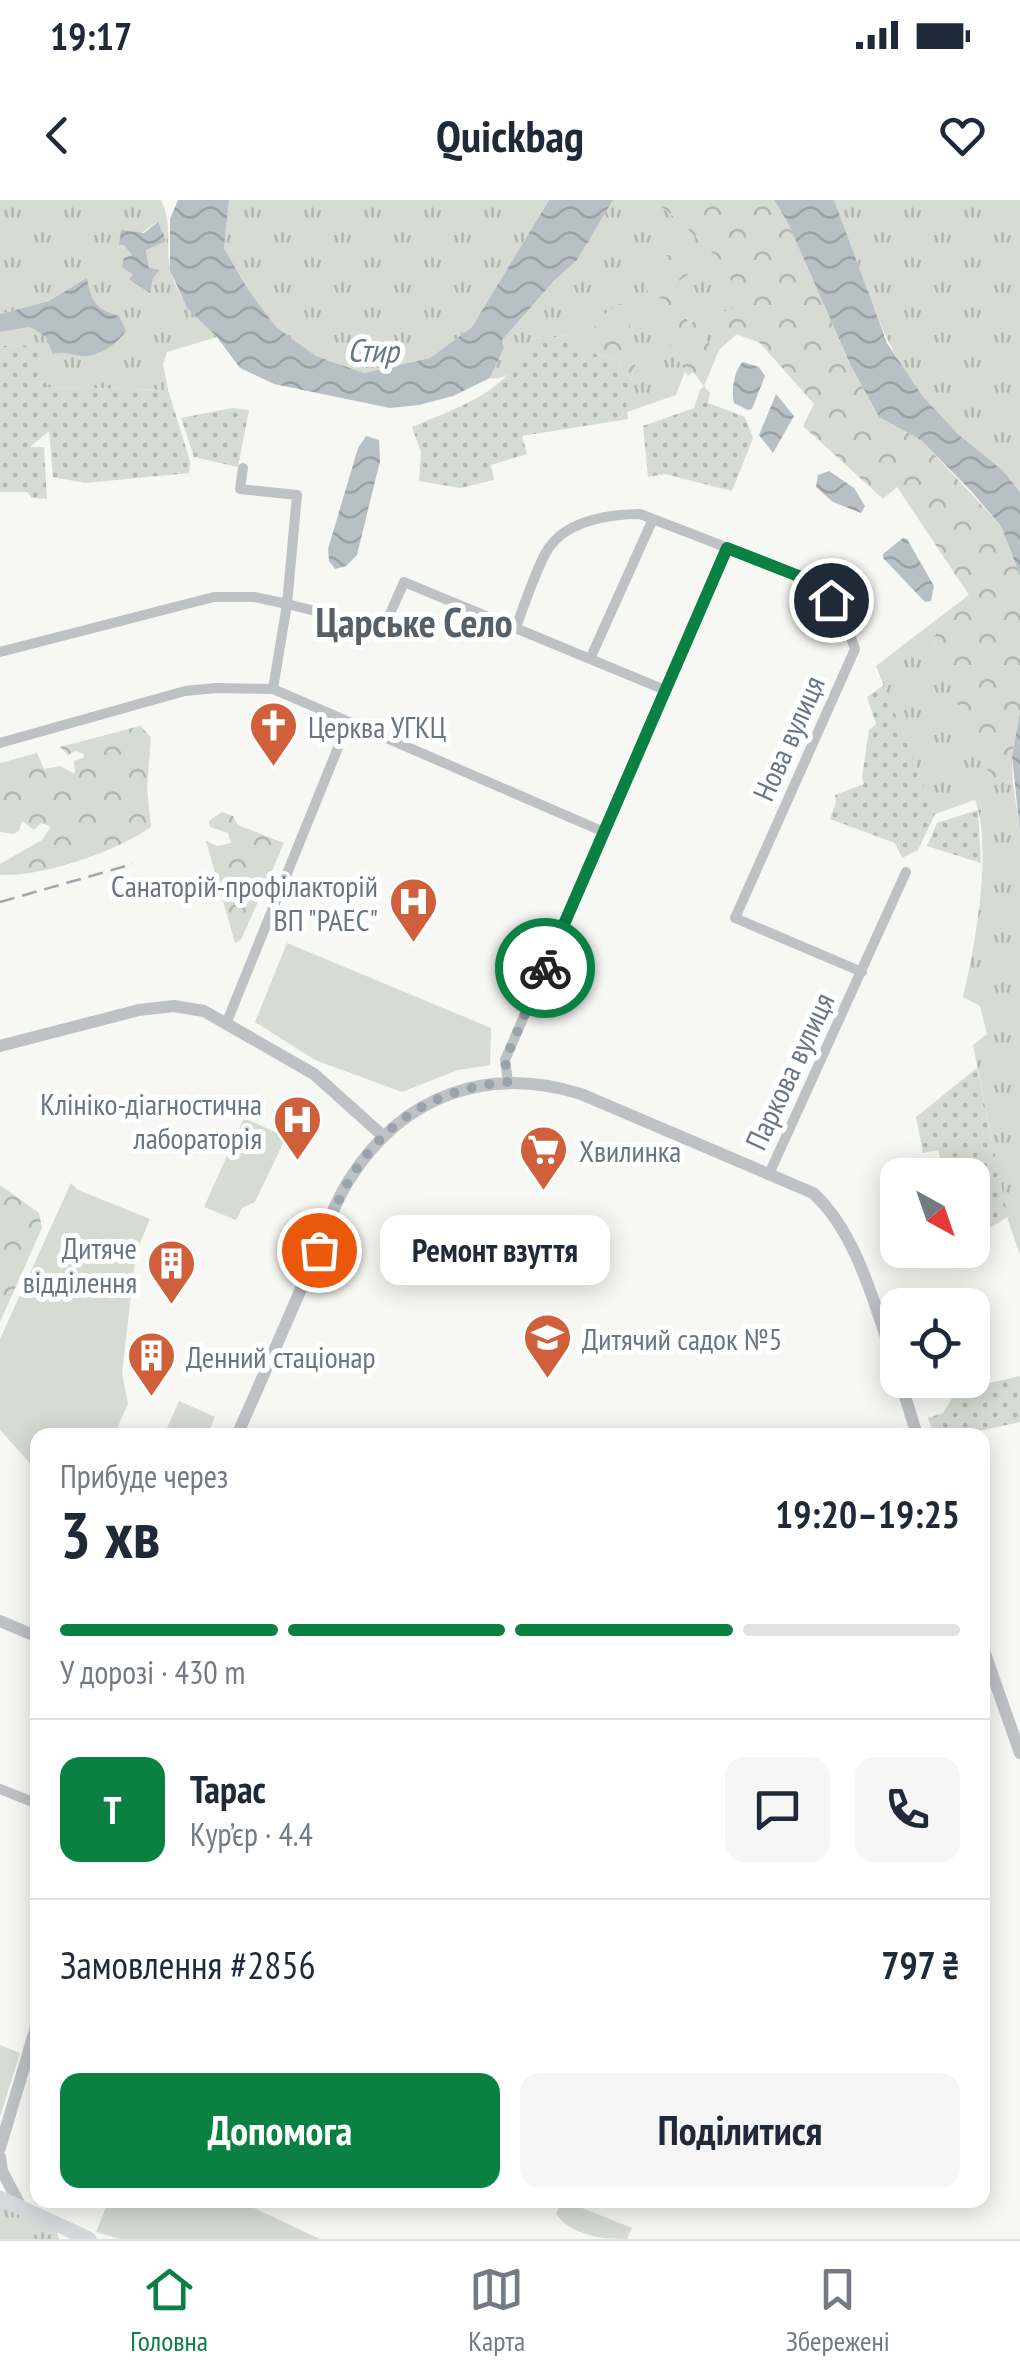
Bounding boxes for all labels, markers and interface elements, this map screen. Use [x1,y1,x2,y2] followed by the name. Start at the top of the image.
[50,11,132,60] text: 19:17
[436,106,584,164] text: Quickbag
[30,108,85,163] icon: back
[935,108,990,163] icon: heart
[347,329,401,371] water label: Стир
[789,558,874,643] pin
[804,573,859,628] icon: home
[315,596,513,648] district label: Царське Село
[743,669,833,807] street label: Нова вулиця
[247,700,299,768] church icon: Церква УГКЦ
[308,707,446,746] place label: Церква УГКЦ
[111,866,378,939] place label: Санаторій-профілакторій ВП "РАЕС"
[387,876,439,944] hospital icon: Санаторій-профілакторій ВП "РАЕС"
[495,918,595,1018] courier
[518,941,573,996] icon: bike
[736,986,842,1156] street label: Паркова вулиця
[40,1084,262,1157] place label: Клініко-діагностична лабораторія
[271,1094,323,1162] hospital icon: Клініко-діагностична лабораторія
[518,1124,570,1192] supermarket icon: Хвилинка
[579,1131,681,1170] place label: Хвилинка
[880,1158,990,1268] north arrow
[880,1158,990,1398] map controls
[277,1208,362,1293] pin
[379,1215,609,1285] callout: Ремонт взуття
[292,1223,347,1278] icon: bag
[23,1228,137,1301] place label: Дитяче відділення
[412,1229,578,1271] text: Ремонт взуття
[146,1238,198,1306] building icon: Дитяче відділення
[880,1288,990,1398] button: locate
[521,1312,573,1380] school or university icon: Дитячий садок №5
[582,1319,782,1358] place label: Дитячий садок №5
[125,1330,177,1398] building icon: Денний стаціонар
[186,1337,376,1376] place label: Денний стаціонар
[60,1455,228,1497] text: Прибуде через
[775,1489,960,1538] text: 19:20–19:25
[60,1492,160,1576] text: 3 хв
[60,1651,245,1693] text: У дорозі · 430 m
[725,1757,830,1862] button: chat
[855,1757,960,1862] button: phone
[190,1764,266,1813] text: Тарас
[103,1785,122,1834] text: Т
[190,1813,313,1855] text: Кур’єр · 4.4
[60,1940,316,1989] text: Замовлення #2856
[881,1940,960,1989] text: 797 ₴
[60,2073,500,2188] button: Допомога
[520,2073,960,2188] button: Поділитися
[130,2262,208,2359] tab: Головна
[468,2262,525,2359] tab: Карта
[786,2262,890,2359] tab: Збережені

